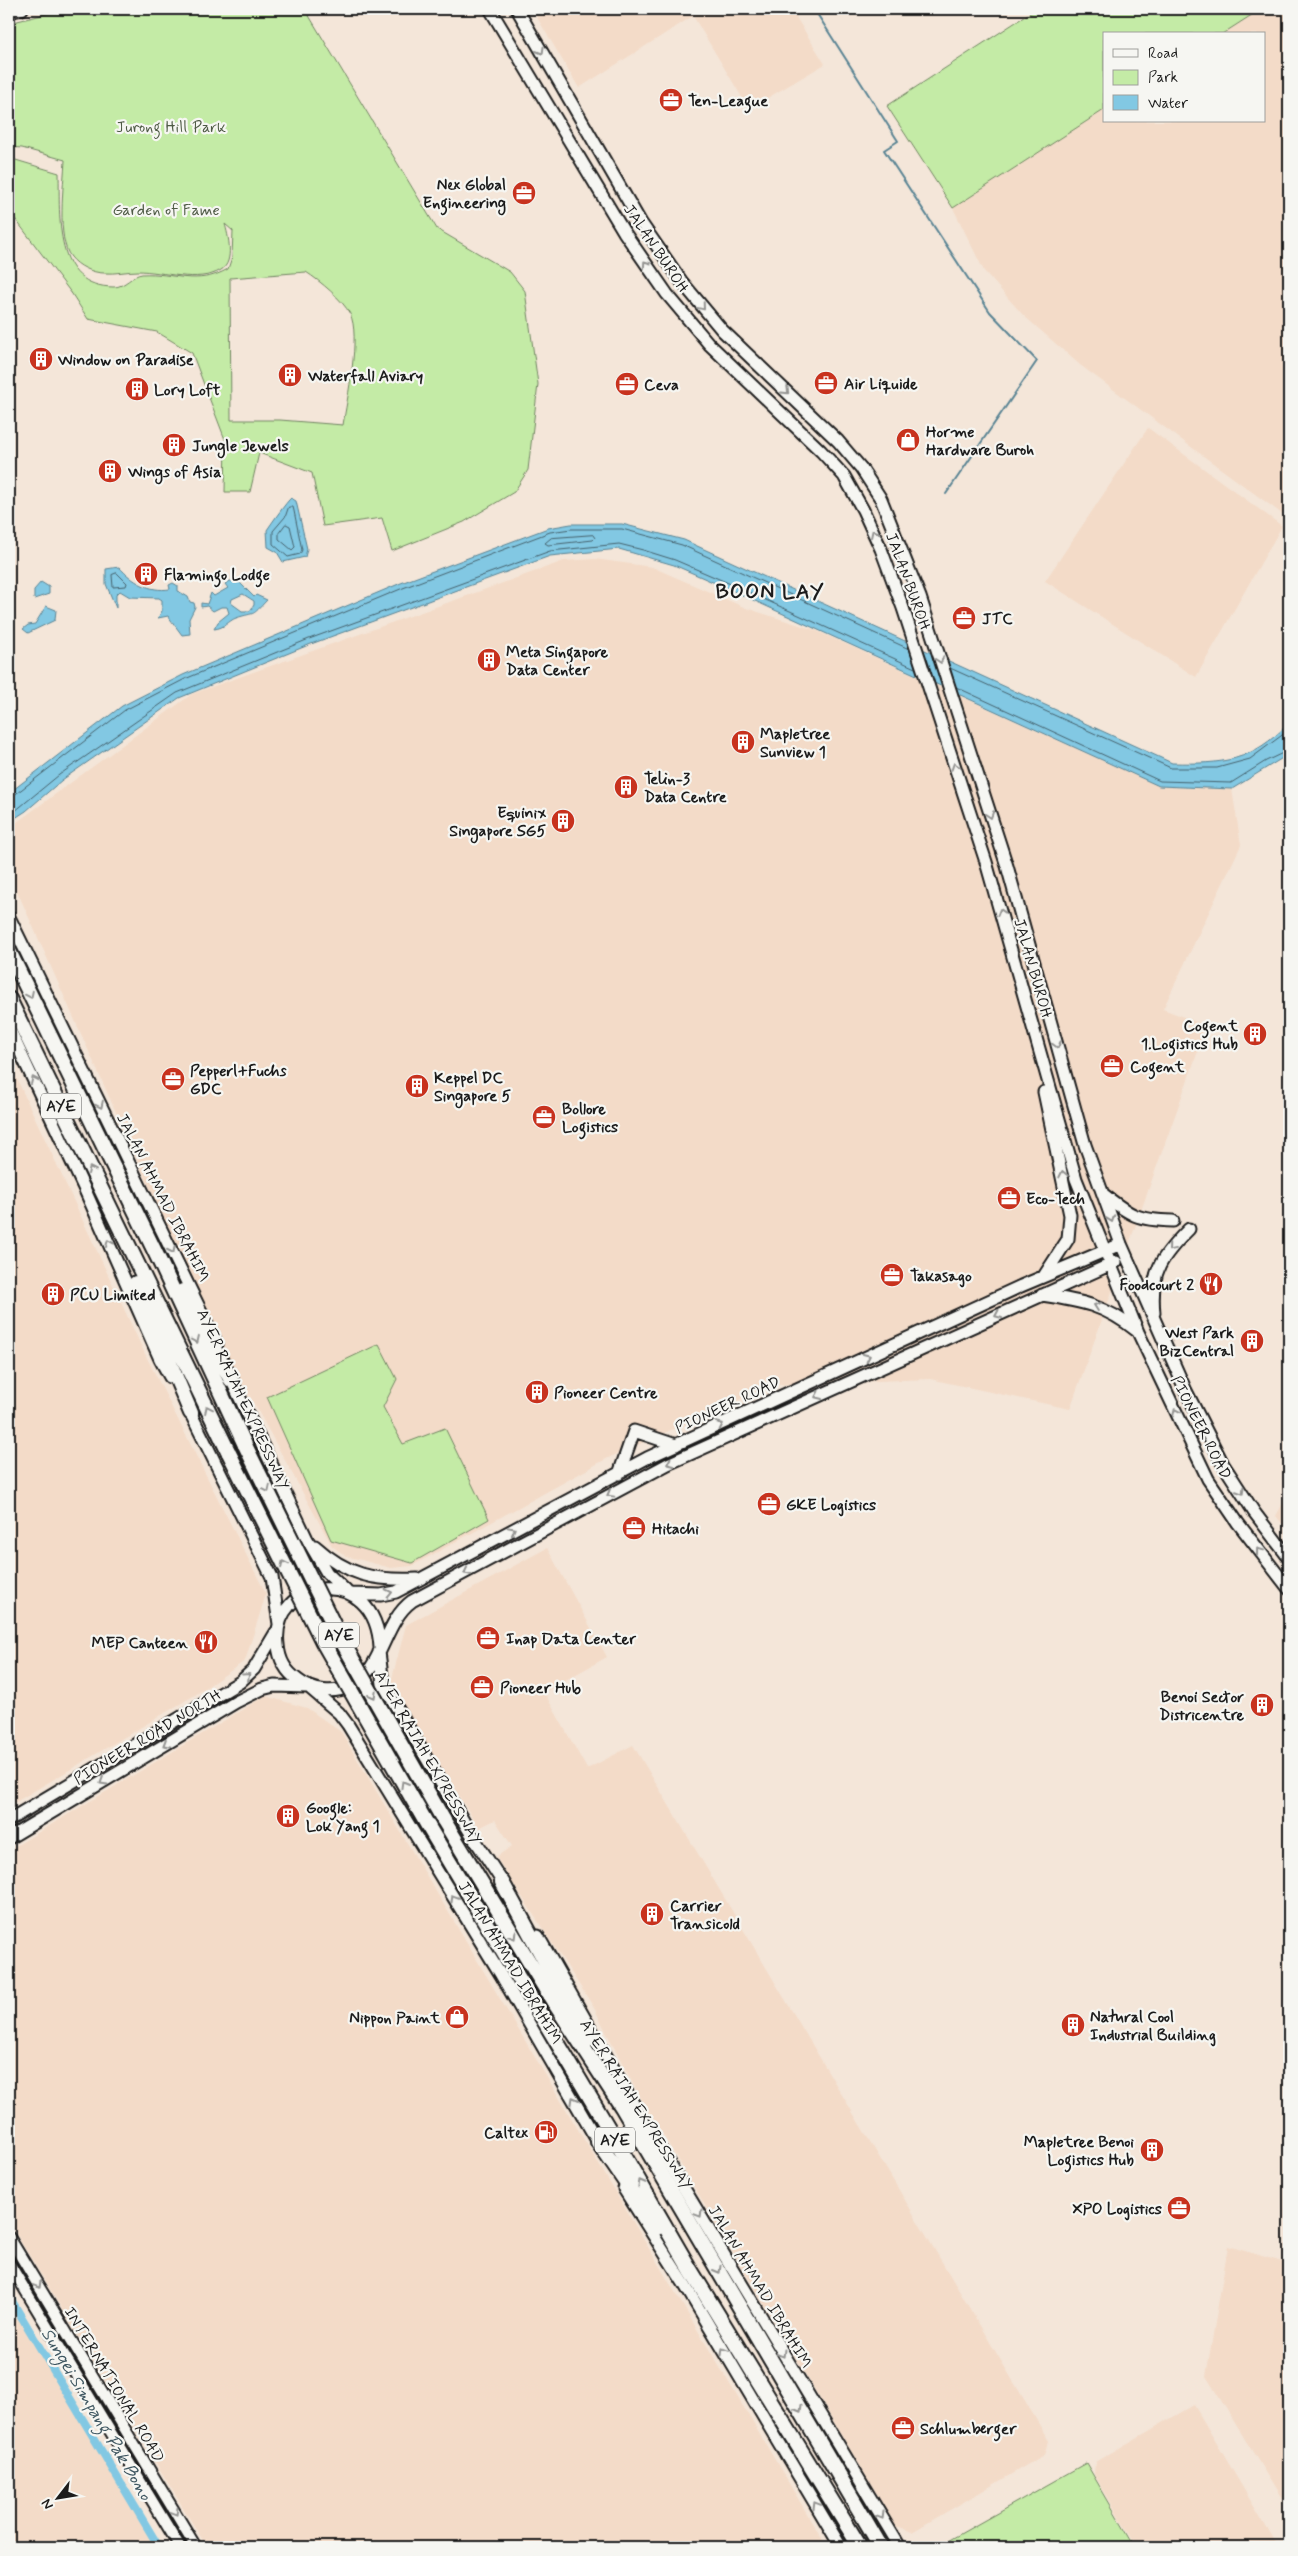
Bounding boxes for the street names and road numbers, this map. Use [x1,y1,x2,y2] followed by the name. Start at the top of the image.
[618,200,694,298] street label: JALAN BUROH
[880,530,935,634] street label: JALAN BUROH
[1008,916,1057,1021] street label: JALAN BUROH
[41,1094,81,1118] road number: AYE
[111,1110,214,1285] street label: JALAN AHMAD IBRAHIM
[191,1306,294,1494] street label: AYER RAJAH EXPRESSWAY
[672,1372,784,1439] street label: PIONEER ROAD
[1165,1372,1236,1483] street label: PIONEER ROAD
[319,1622,359,1648] road number: AYE
[369,1667,486,1849] street label: AYER RAJAH EXPRESSWAY
[70,1684,226,1790] street label: PIONEER ROAD NORTH
[453,1878,567,2048] street label: JALAN AHMAD IBRAHIM
[576,2014,698,2194] street label: AYER RAJAH EXPRESSWAY
[595,2128,635,2152] road number: AYE
[703,2202,817,2372] street label: JALAN AHMAD IBRAHIM
[59,2303,169,2466] street label: INTERNATIONAL ROAD

